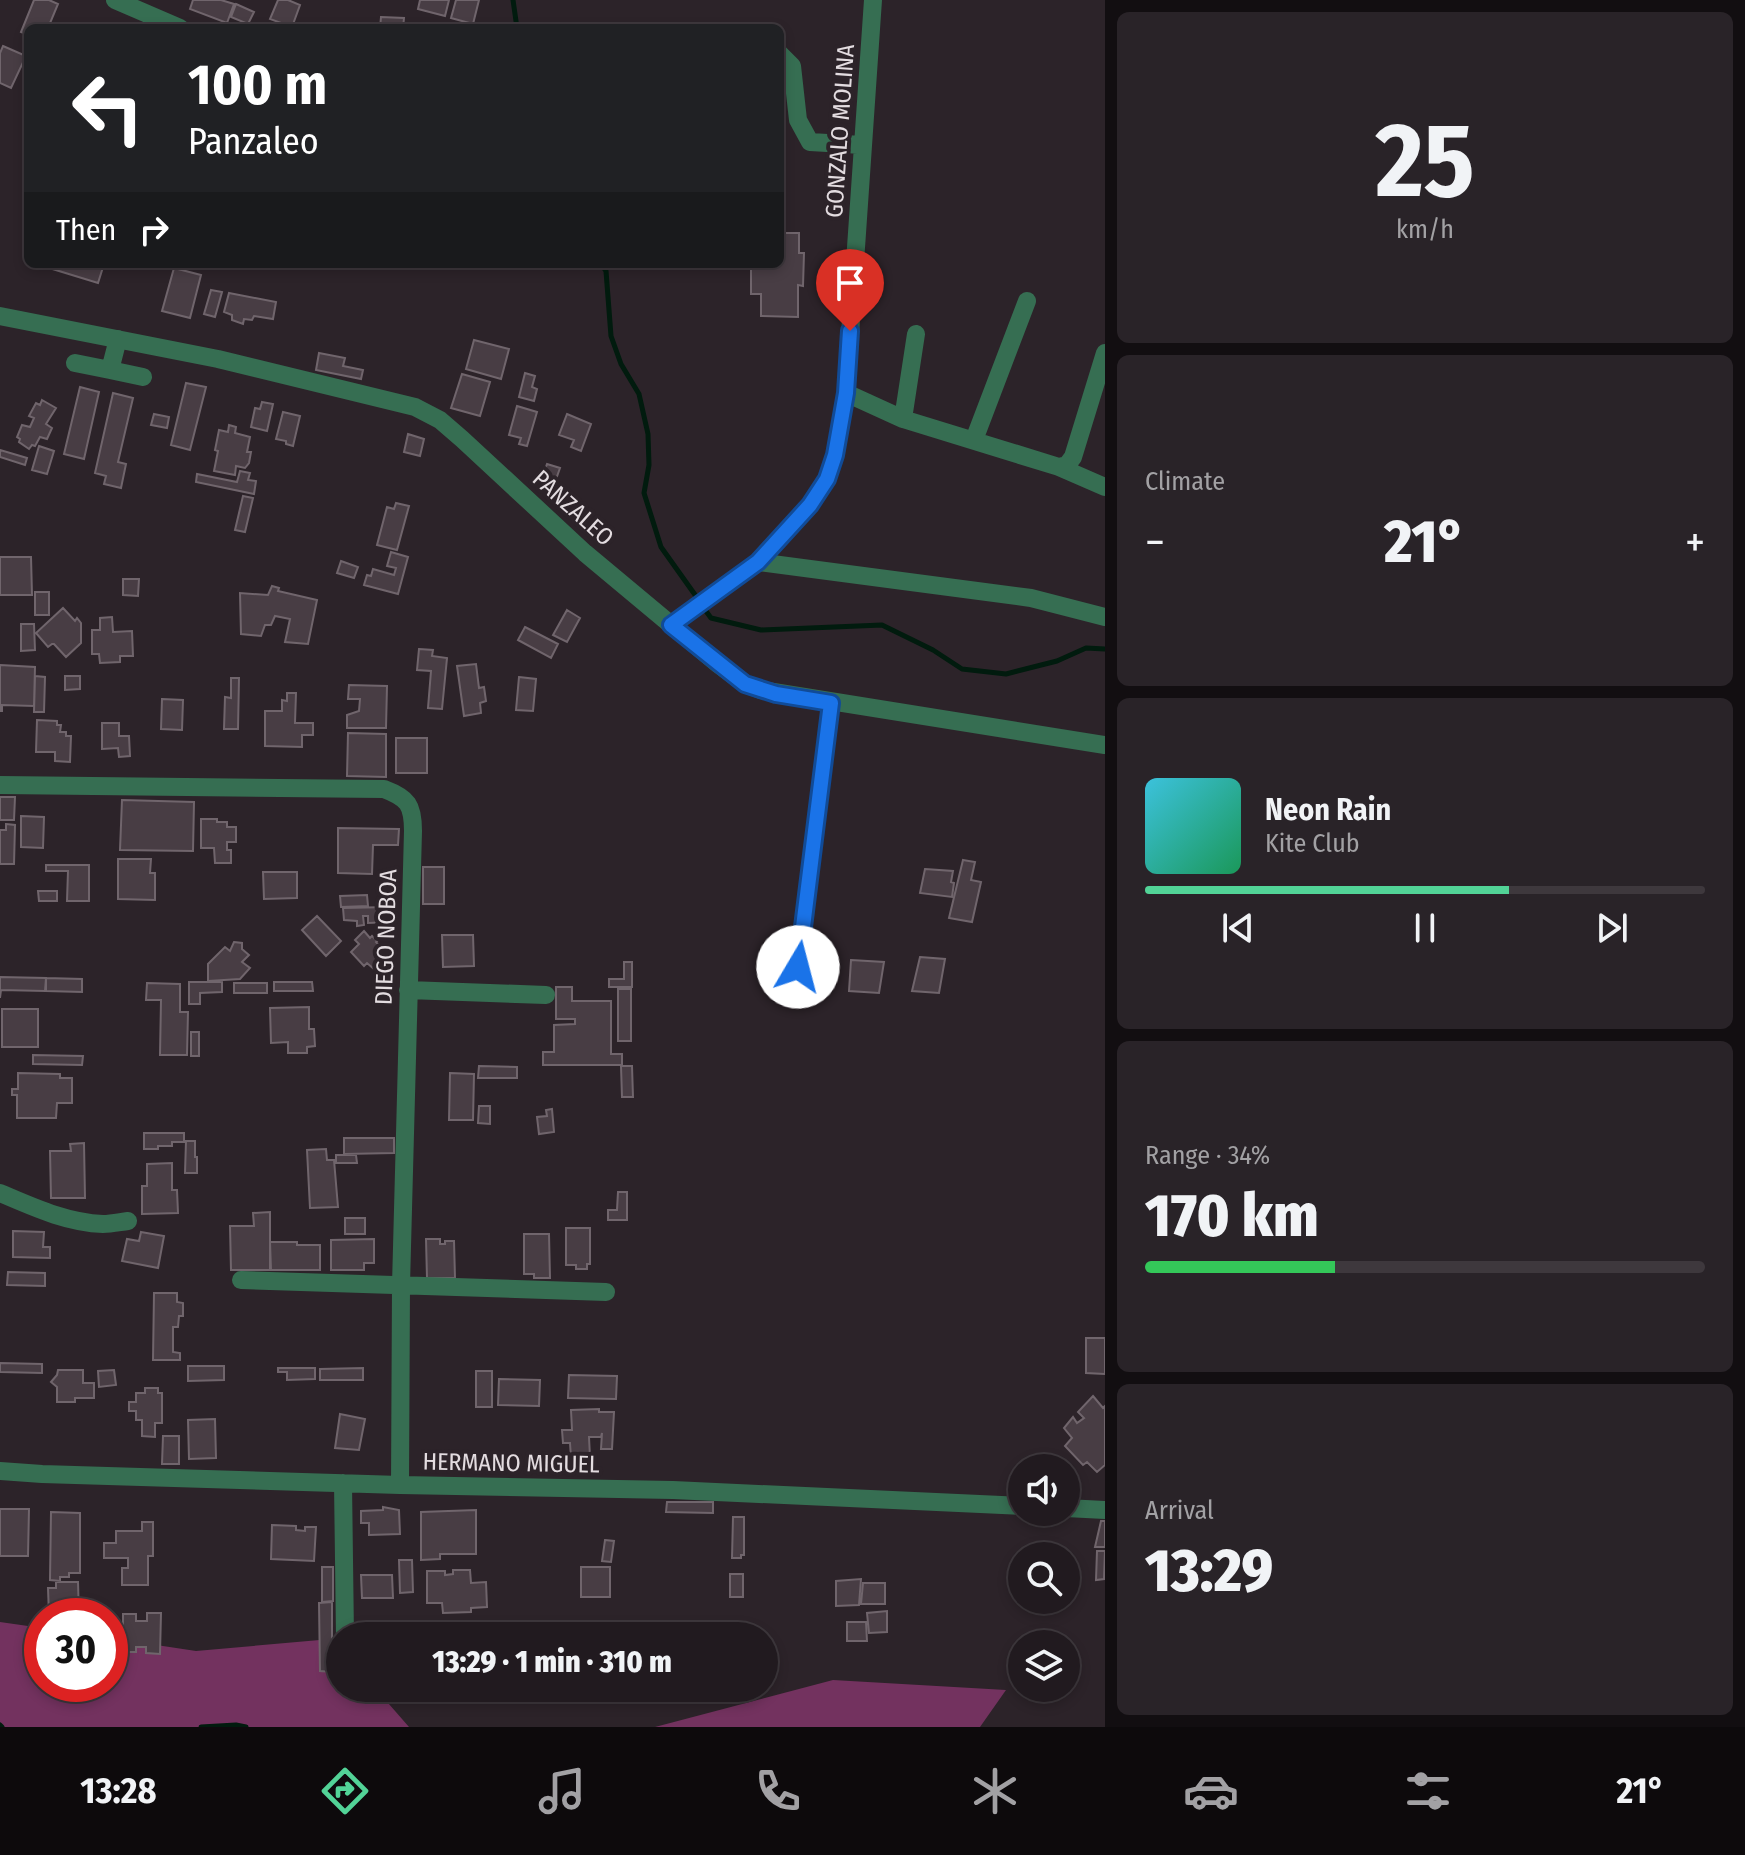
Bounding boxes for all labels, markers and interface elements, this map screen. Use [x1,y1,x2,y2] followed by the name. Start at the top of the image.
[820,43,860,219] street label: GONZALO MOLINA
[188,52,327,119] text: 100 m
[56,56,160,160] icon: left
[1375,99,1475,224] text: 25
[188,120,319,164] text: Panzaleo
[132,208,176,252] icon: right
[56,212,116,248] text: Then
[1396,214,1454,245] text: km/h
[816,249,884,331] pin
[828,261,872,305] icon: arrive
[527,464,619,552] street label: PANZALEO
[1145,466,1225,497] text: Climate
[1384,506,1466,578] text: 21°
[1145,516,1165,569] text: −
[1685,516,1705,569] text: +
[1265,792,1391,828] text: Neon Rain
[1265,828,1360,859] text: Kite Club
[370,868,402,1005] street label: DIEGO NOBOA
[1216,906,1260,950] icon: previous
[1403,906,1447,950] icon: pause
[1590,906,1634,950] icon: next
[756,925,840,1009] position arrow
[1145,1140,1270,1171] text: Range · 34%
[1145,1180,1319,1252] text: 170 km
[422,1447,600,1479] street label: HERMANO MIGUEL
[1008,1454,1080,1702] map controls
[1008,1454,1080,1526] button: sound
[1145,1495,1214,1526] text: Arrival
[1145,1535,1273,1607] text: 13:29
[1008,1542,1080,1614] button: search
[24,1598,128,1702] speed limit sign: 30
[1008,1630,1080,1702] button: layers
[432,1644,672,1680] text: 13:29 · 1 min · 310 m
[317,1763,373,1819] icon: directions
[534,1763,590,1819] icon: music
[750,1763,806,1819] icon: phone
[967,1763,1023,1819] icon: climate
[1183,1763,1239,1819] icon: car
[1400,1763,1456,1819] icon: filters
[80,1769,156,1813] text: 13:28
[1617,1769,1665,1813] text: 21°

